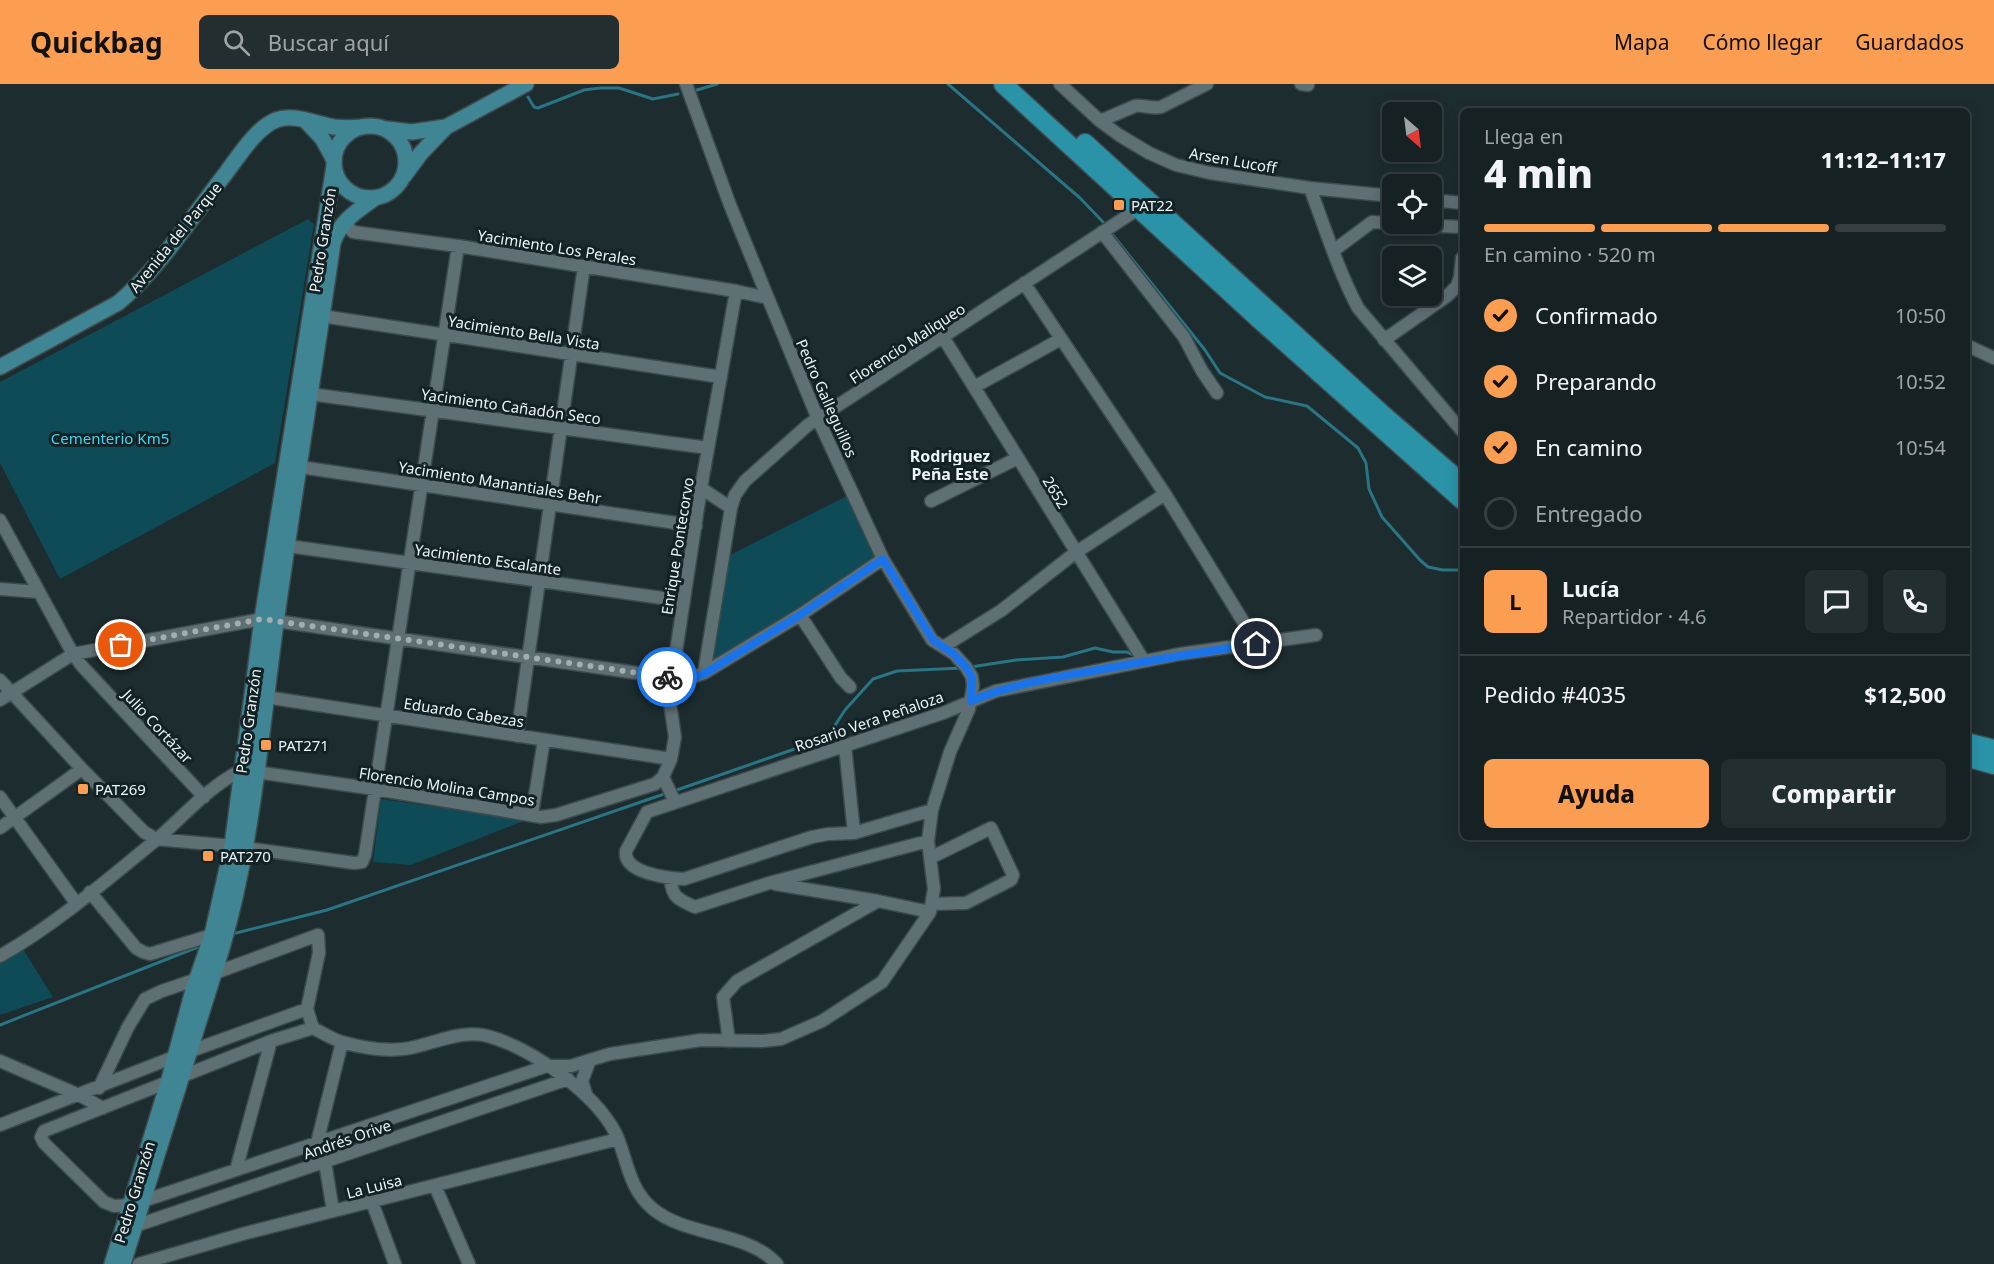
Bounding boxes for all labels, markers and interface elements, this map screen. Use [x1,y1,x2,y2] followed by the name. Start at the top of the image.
[199,15,619,69] search box
[30,23,163,61] text: Quickbag
[220,26,253,59] icon: search
[268,27,389,57] text: Buscar aquí
[1614,28,1669,56] text: Mapa
[1702,28,1822,56] text: Cómo llegar
[1855,28,1964,56] text: Guardados
[1382,102,1442,162] north arrow
[1382,102,1442,306] map controls
[1484,123,1563,150] text: Llega en
[1188,142,1279,178] street label: Arsen Lucoff
[1821,144,1946,174] text: 11:12–11:17
[1484,146,1593,199] text: 4 min
[1382,174,1442,234] button: locate
[124,178,226,296] street label: Avenida del Parque
[304,186,340,294] street label: Pedro Granzón
[1131,195,1173,215] place label: PAT22
[1112,198,1126,212] marker: PAT22
[476,225,638,269] street label: Yacimiento Los Perales
[1484,241,1656,268] text: En camino · 520 m
[1382,246,1442,306] button: layers
[845,298,969,388] street label: Florencio Maliqueo
[1484,299,1517,332] icon: check
[1535,300,1658,330] text: Confirmado
[1895,302,1946,329] text: 10:50
[447,310,601,354] street label: Yacimiento Bella Vista
[792,336,862,460] street label: Pedro Galleguillos
[1484,365,1517,398] icon: check
[1535,366,1657,396] text: Preparando
[1895,368,1946,395] text: 10:52
[420,383,602,429] street label: Yacimiento Cañadón Seco
[51,428,169,448] park label: Cementerio Km5
[1484,431,1517,464] icon: check
[1535,432,1643,462] text: En camino
[1895,434,1946,461] text: 10:54
[910,445,990,485] district label: Rodriguez Peña Este
[397,456,603,508] street label: Yacimiento Manantiales Behr
[1039,472,1073,512] street label: 2652
[656,476,698,616] street label: Enrique Pontecorvo
[1535,498,1643,528] text: Entregado
[413,539,563,579] street label: Yacimiento Escalante
[1805,570,1868,633] button: chat
[1883,570,1946,633] button: phone
[1562,573,1620,603] text: Lucía
[1509,586,1522,616] text: L
[1562,603,1707,630] text: Repartidor · 4.6
[1231,618,1282,669] pin
[95,619,146,670] pin
[1240,627,1273,660] icon: home
[104,628,137,661] icon: bag
[637,647,697,707] courier
[651,661,684,694] icon: bike
[231,667,265,775] street label: Pedro Granzón
[1484,679,1626,709] text: Pedido #4035
[1864,679,1946,709] text: $12,500
[117,683,197,767] street label: Julio Cortázar
[792,686,946,756] street label: Rosario Vera Peñaloza
[402,693,526,731] street label: Eduardo Cabezas
[278,735,329,755] place label: PAT271
[259,738,273,752] marker: PAT271
[1484,759,1709,828] button: Ayuda
[1721,759,1946,828] button: Compartir
[358,762,536,810] street label: Florencio Molina Campos
[95,779,146,799] place label: PAT269
[76,782,90,796] marker: PAT269
[220,846,271,866] place label: PAT270
[201,849,215,863] marker: PAT270
[301,1115,393,1163] street label: Andrés Orive
[109,1139,159,1245] street label: Pedro Granzón
[344,1169,404,1203] street label: La Luisa

